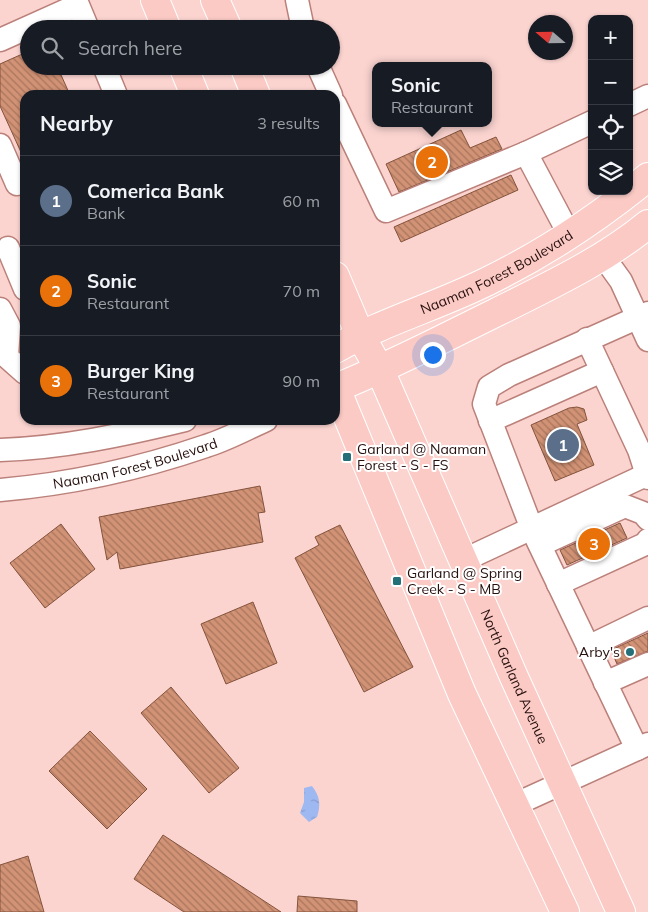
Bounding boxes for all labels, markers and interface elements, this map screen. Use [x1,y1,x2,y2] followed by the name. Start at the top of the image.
[528,15,573,60] north arrow
[588,15,633,195] map controls
[588,15,633,60] button: +
[20,20,340,75] search box
[38,34,66,62] icon: search
[78,36,182,60] text: Search here
[588,60,633,105] button: −
[372,62,492,127] popup
[391,73,440,97] text: Sonic
[391,97,473,117] text: Restaurant
[588,105,633,150] button: locate
[40,110,113,136] text: Nearby
[257,113,320,133] text: 3 results
[416,143,448,181] pin: 2
[588,150,633,195] button: layers
[87,179,224,203] text: Comerica Bank
[51,191,61,211] text: 1
[283,191,320,211] text: 60 m
[87,203,125,223] text: Bank
[418,226,576,318] street label: Naaman Forest Boulevard
[87,269,137,293] text: Sonic
[51,281,61,301] text: 2
[283,281,320,301] text: 70 m
[87,293,169,313] text: Restaurant
[420,342,446,368] your location
[87,359,195,383] text: Burger King
[51,371,61,391] text: 3
[283,371,320,391] text: 90 m
[87,383,169,403] text: Restaurant
[547,426,579,464] pin: 1
[52,434,220,493] street label: Naaman Forest Boulevard
[357,440,486,474] place label: Garland @ Naaman Forest - S - FS
[341,451,353,463] marker: Garland @ Naaman Forest - S - FS
[578,525,610,563] pin: 3
[407,564,522,598] place label: Garland @ Spring Creek - S - MB
[391,575,403,587] marker: Garland @ Spring Creek - S - MB
[477,606,552,747] street label: North Garland Avenue
[579,643,620,661] place label: Arby's
[624,646,636,658] marker: Arby's

